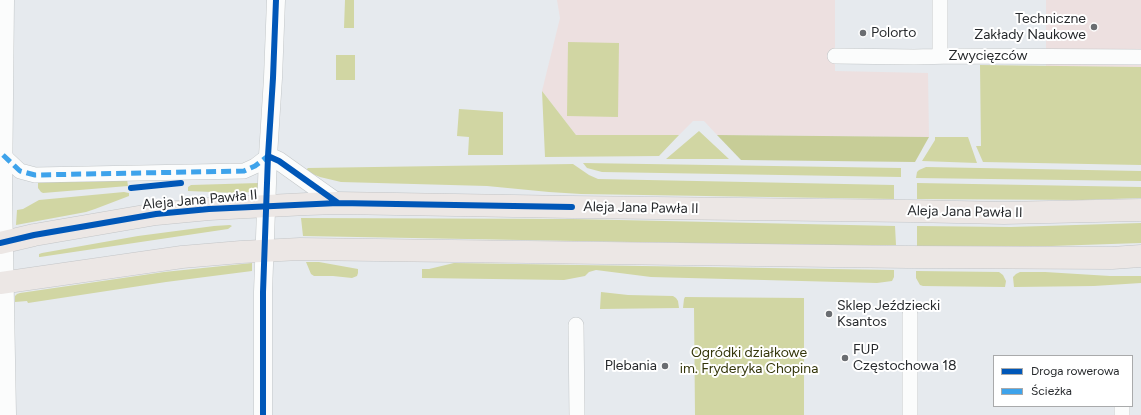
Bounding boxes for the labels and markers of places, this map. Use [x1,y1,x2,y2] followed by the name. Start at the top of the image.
[974,11,1086,44] place label: Techniczne Zakłady Naukowe
[1089,22,1099,32] marker: Techniczne Zakłady Naukowe
[871,25,916,41] place label: Polorto
[858,28,868,38] marker: Polorto
[837,298,940,330] place label: Sklep Jeździecki Ksantos
[824,309,834,319] marker: Sklep Jeździecki Ksantos
[853,342,957,374] place label: FUP Częstochowa 18
[840,353,850,363] marker: FUP Częstochowa 18
[605,358,657,374] place label: Plebania
[660,361,670,371] marker: Plebania

